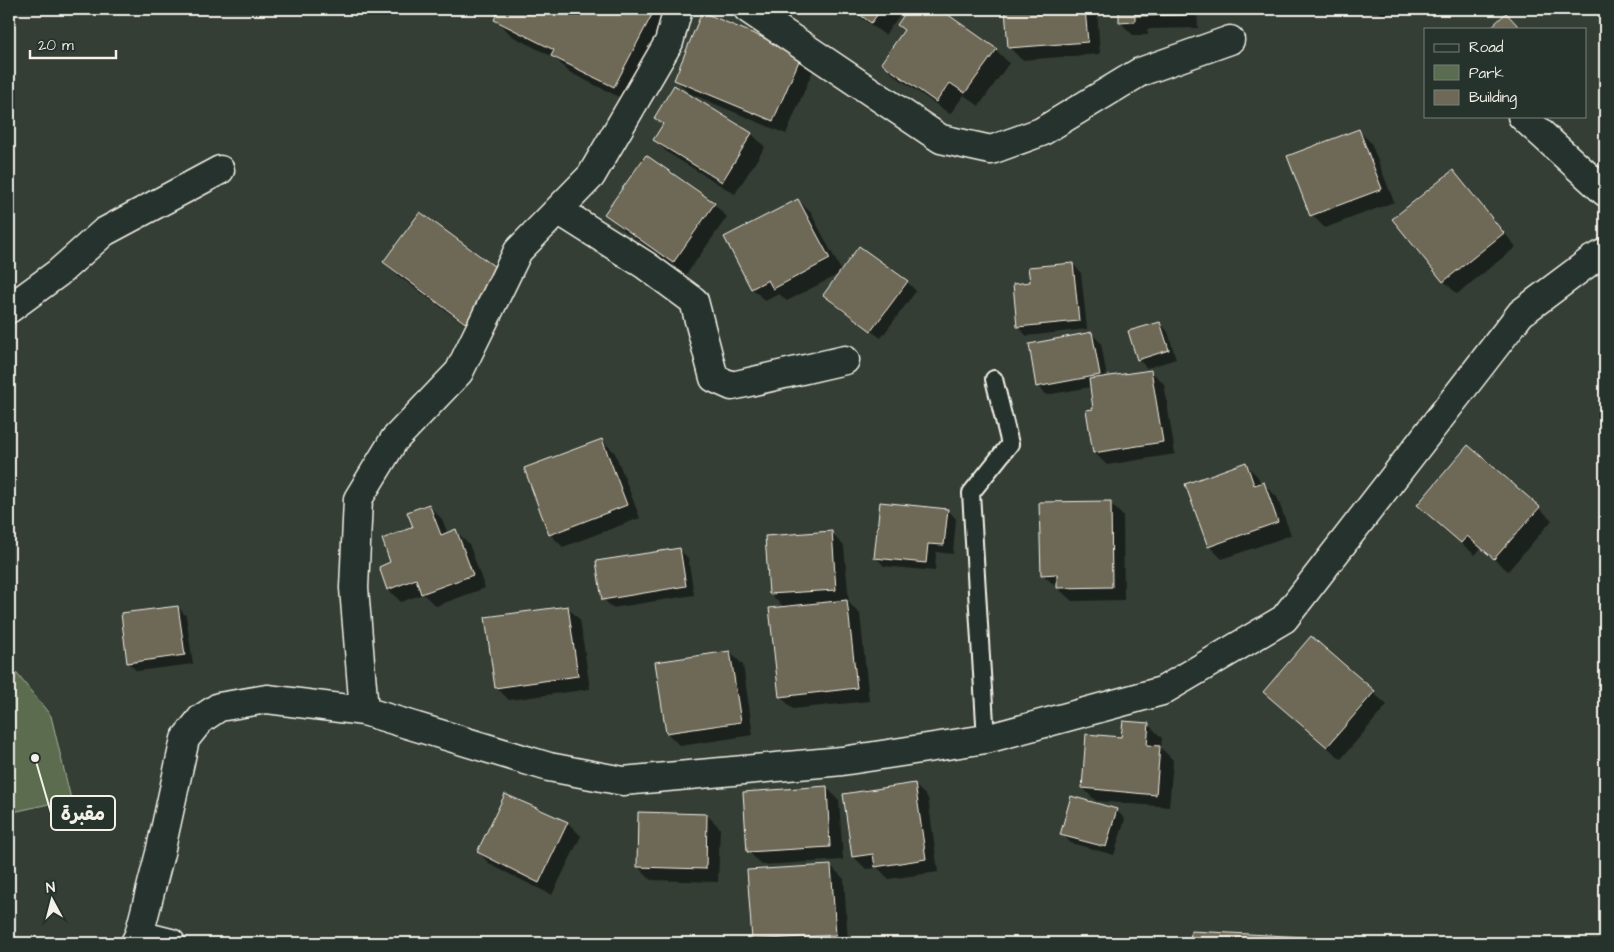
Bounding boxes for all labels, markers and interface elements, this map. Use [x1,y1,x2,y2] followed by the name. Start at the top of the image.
[30,28,116,60] scale bar
[1424,28,1586,118] legend
[38,35,74,56] text: 20 m
[1469,37,1504,58] text: Road
[1469,63,1504,84] text: Park
[1469,87,1517,109] text: Building
[51,796,115,830] callout: مقبرة
[61,801,105,828] text: مقبرة
[28,874,78,924] north arrow
[45,878,56,899] text: N

